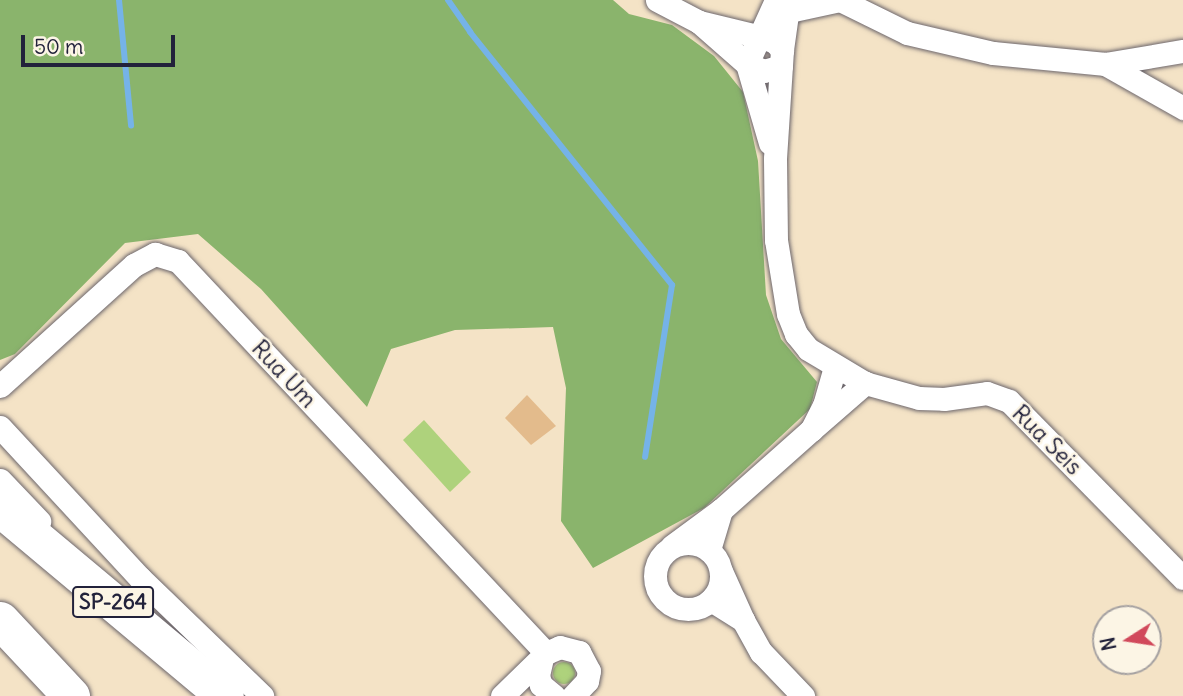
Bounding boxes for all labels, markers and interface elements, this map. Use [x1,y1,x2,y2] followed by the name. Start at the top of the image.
[24,21,178,65] scale bar
[34,33,83,60] text: 50 m
[246,335,322,413] street label: Rua Um
[1006,399,1088,481] street label: Rua Seis
[71,584,155,620] road number: SP-264
[1092,605,1162,675] north arrow
[1095,635,1122,653] text: N

